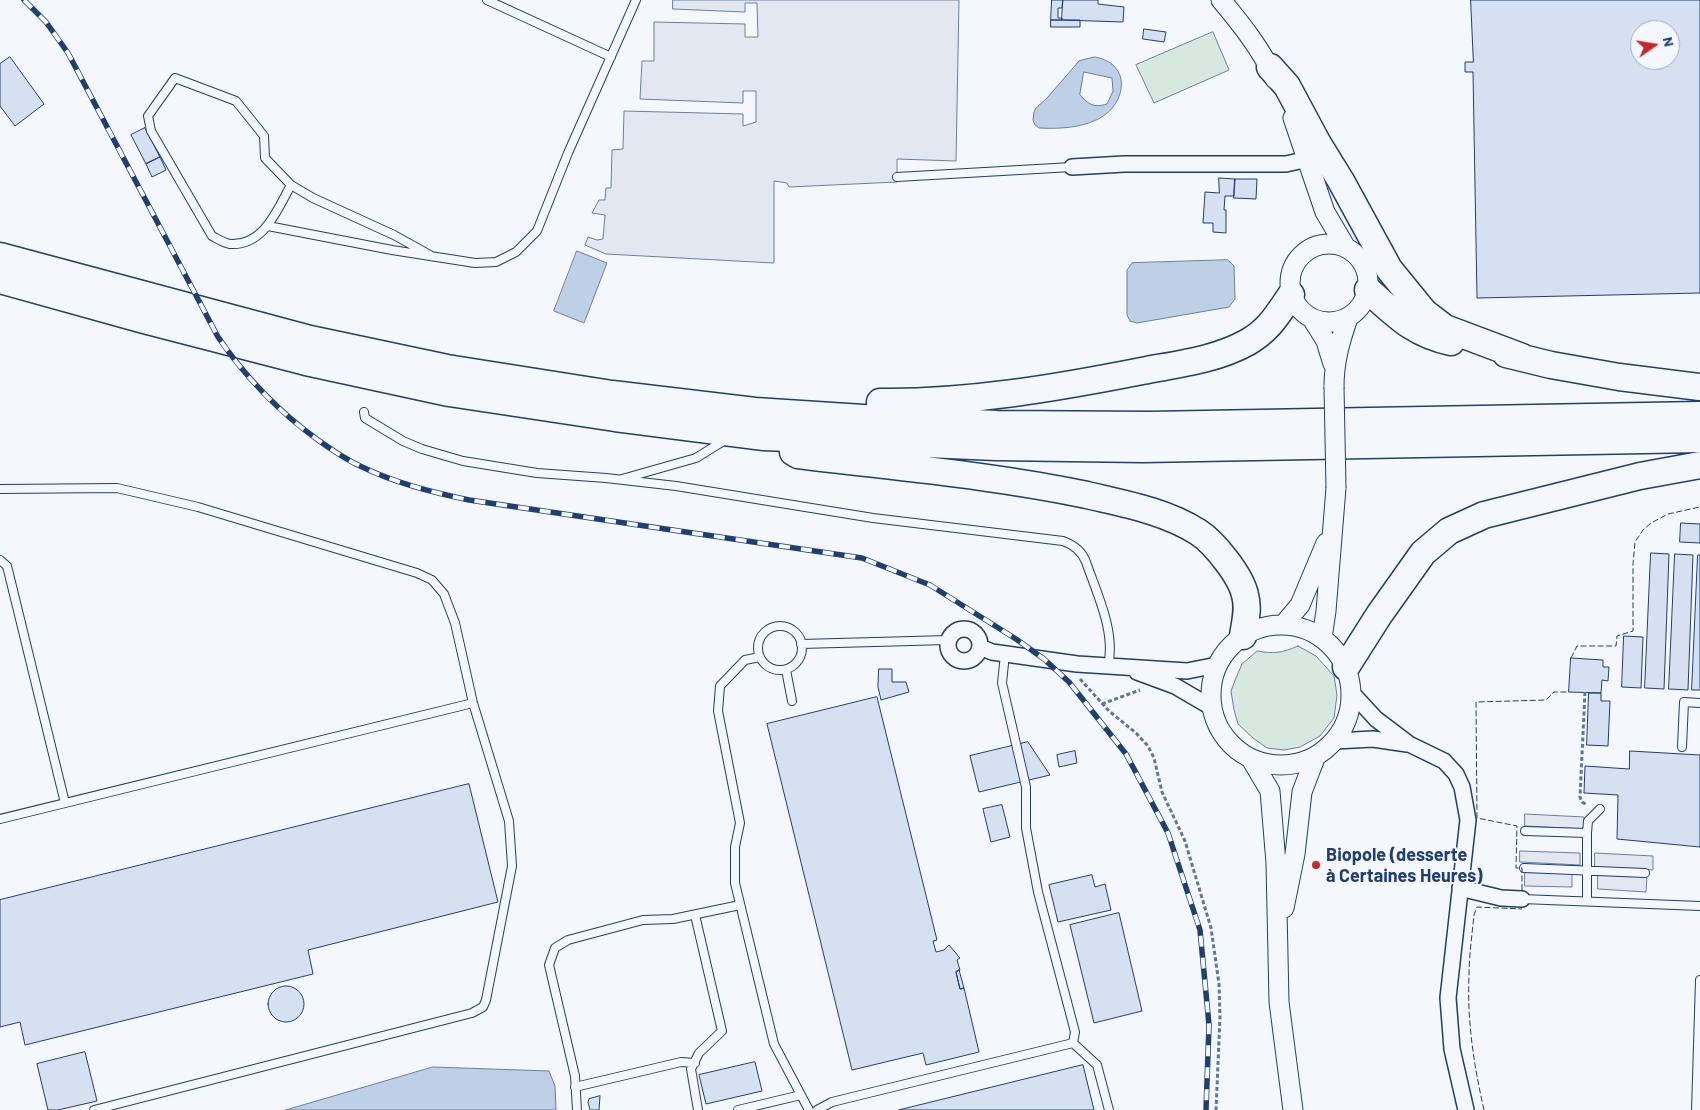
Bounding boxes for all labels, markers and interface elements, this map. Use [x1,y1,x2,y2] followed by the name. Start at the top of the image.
[1630,20,1680,70] north arrow
[1660,35,1678,48] text: N
[1326,844,1483,886] place label: Biopole (desserte à Certaines Heures)
[1310,859,1322,871] marker: Biopole (desserte à Certaines Heures)

